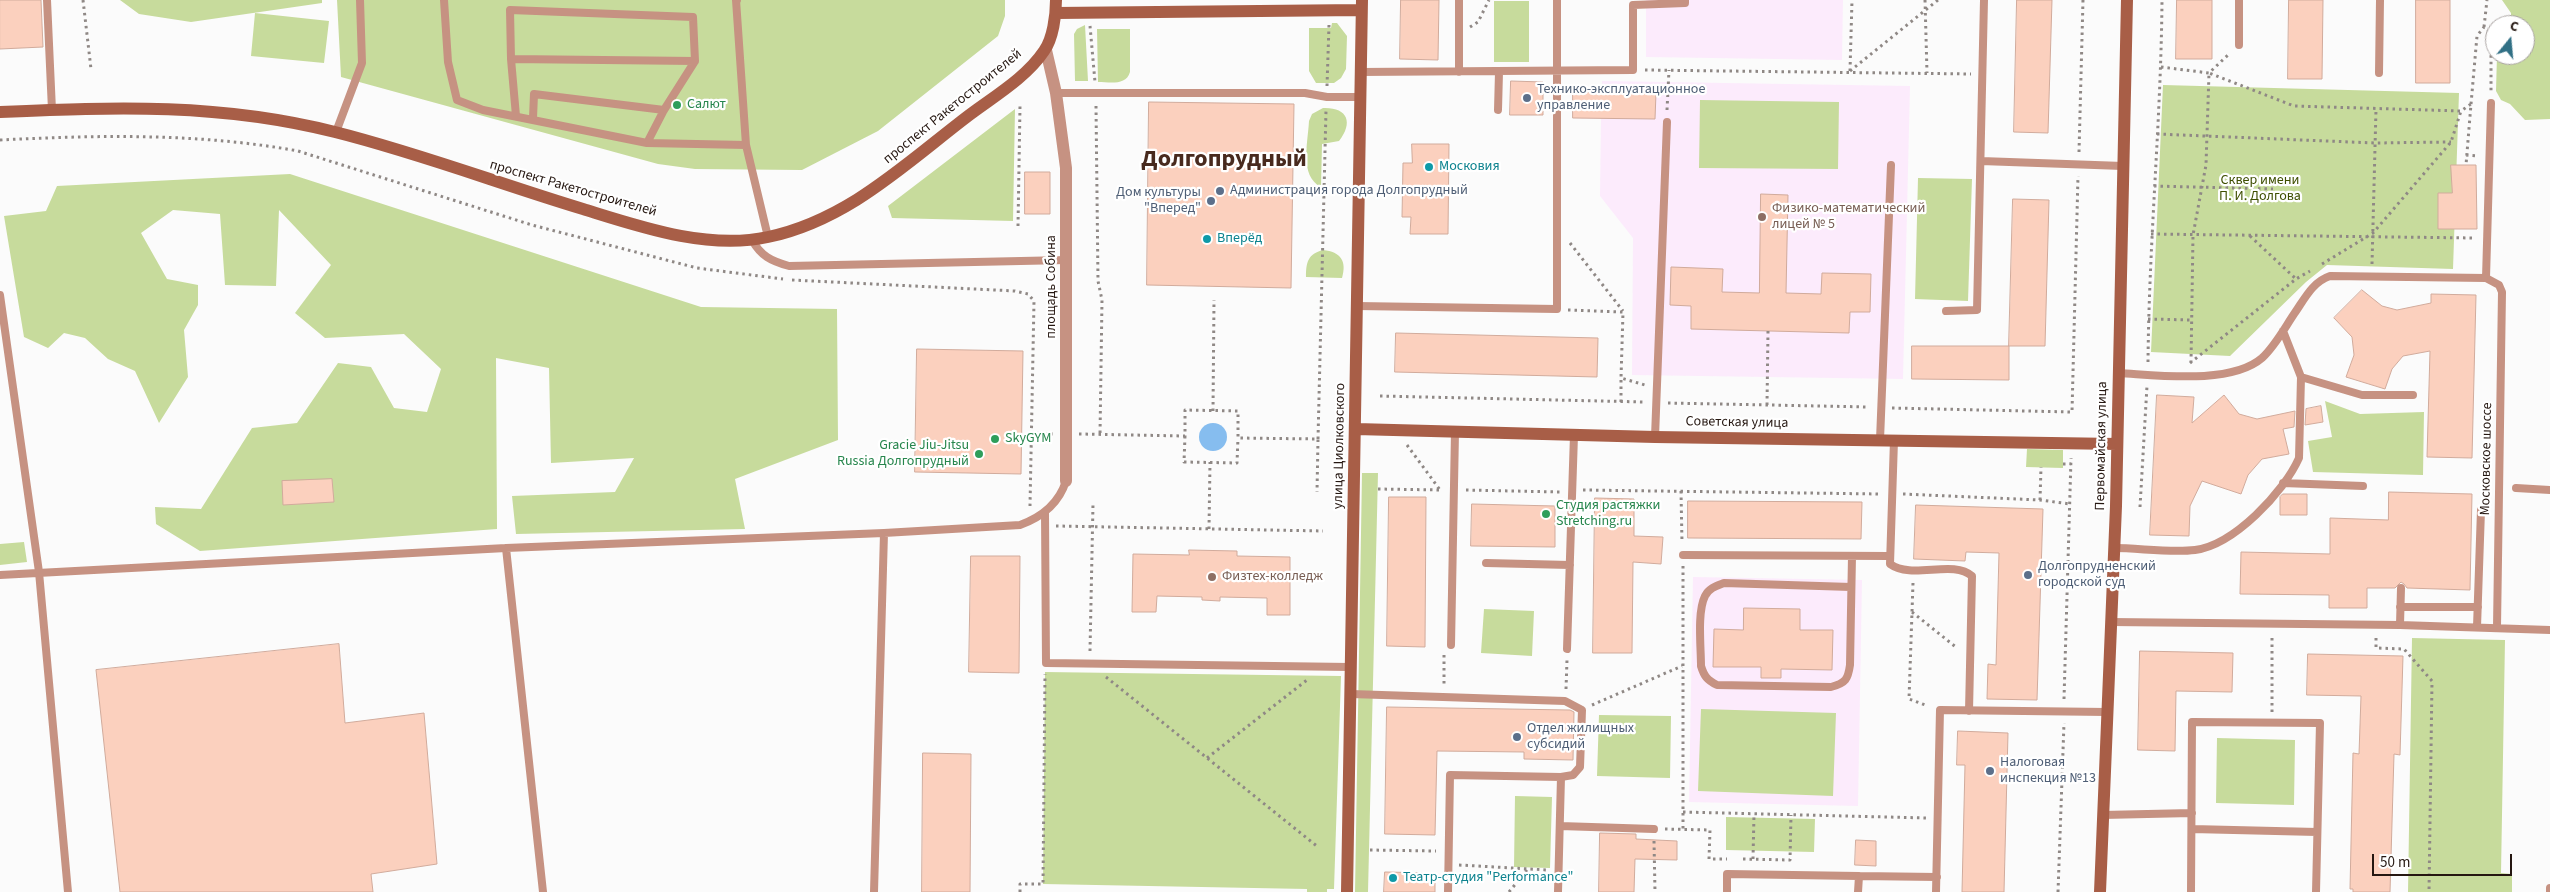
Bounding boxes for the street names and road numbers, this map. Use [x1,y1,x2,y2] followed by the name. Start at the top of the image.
[880,46,1026,168] street label: проспект Ракетостроителей
[487,157,659,221] street label: проспект Ракетостроителей
[1044,235,1060,339] street label: площадь Собина
[2092,381,2112,511] street label: Первомайская улица
[1330,383,1350,509] street label: улица Циолковского
[2478,402,2496,516] street label: Московское шоссе
[1686,414,1788,432] street label: Советская улица

